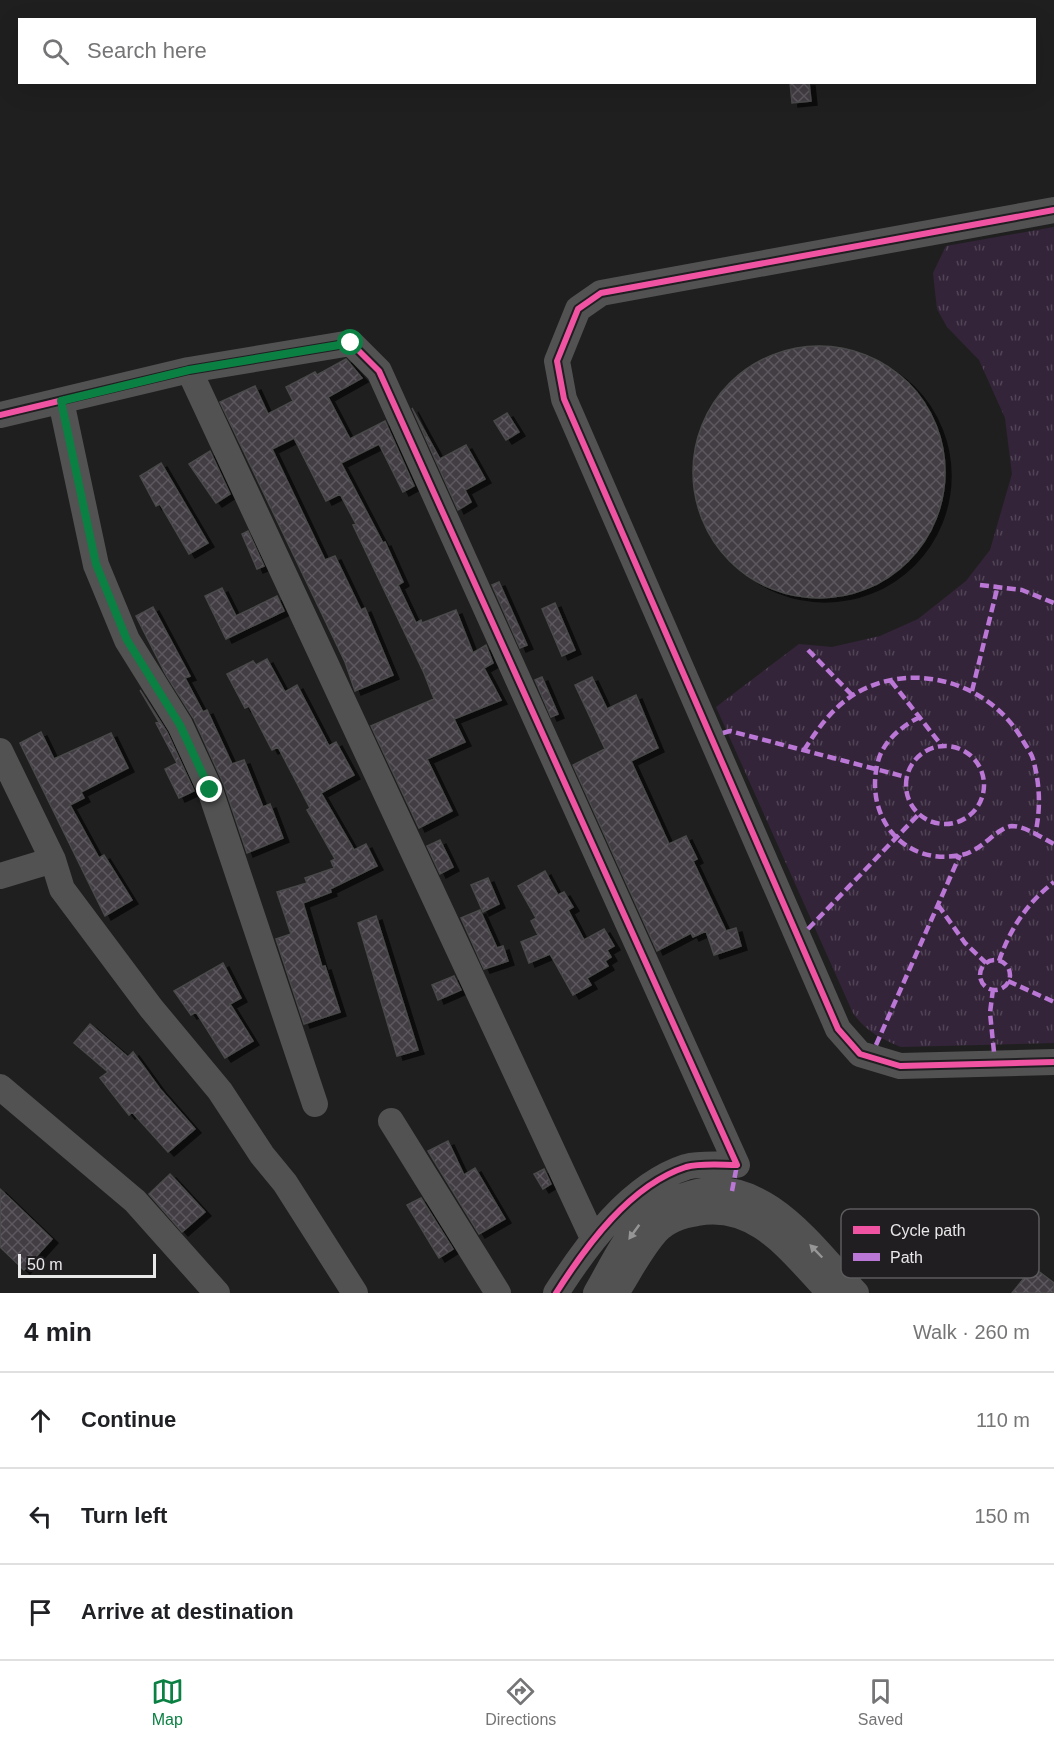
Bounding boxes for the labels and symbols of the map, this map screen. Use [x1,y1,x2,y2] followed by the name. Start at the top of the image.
[337,329,363,355] route start
[196,776,222,802] route end
[841,1209,1039,1278] legend
[890,1222,966,1239] text: Cycle path
[629,1224,640,1240] one-way arrow
[809,1244,823,1258] one-way arrow
[890,1249,923,1266] text: Path
[18,1251,156,1278] scale bar

